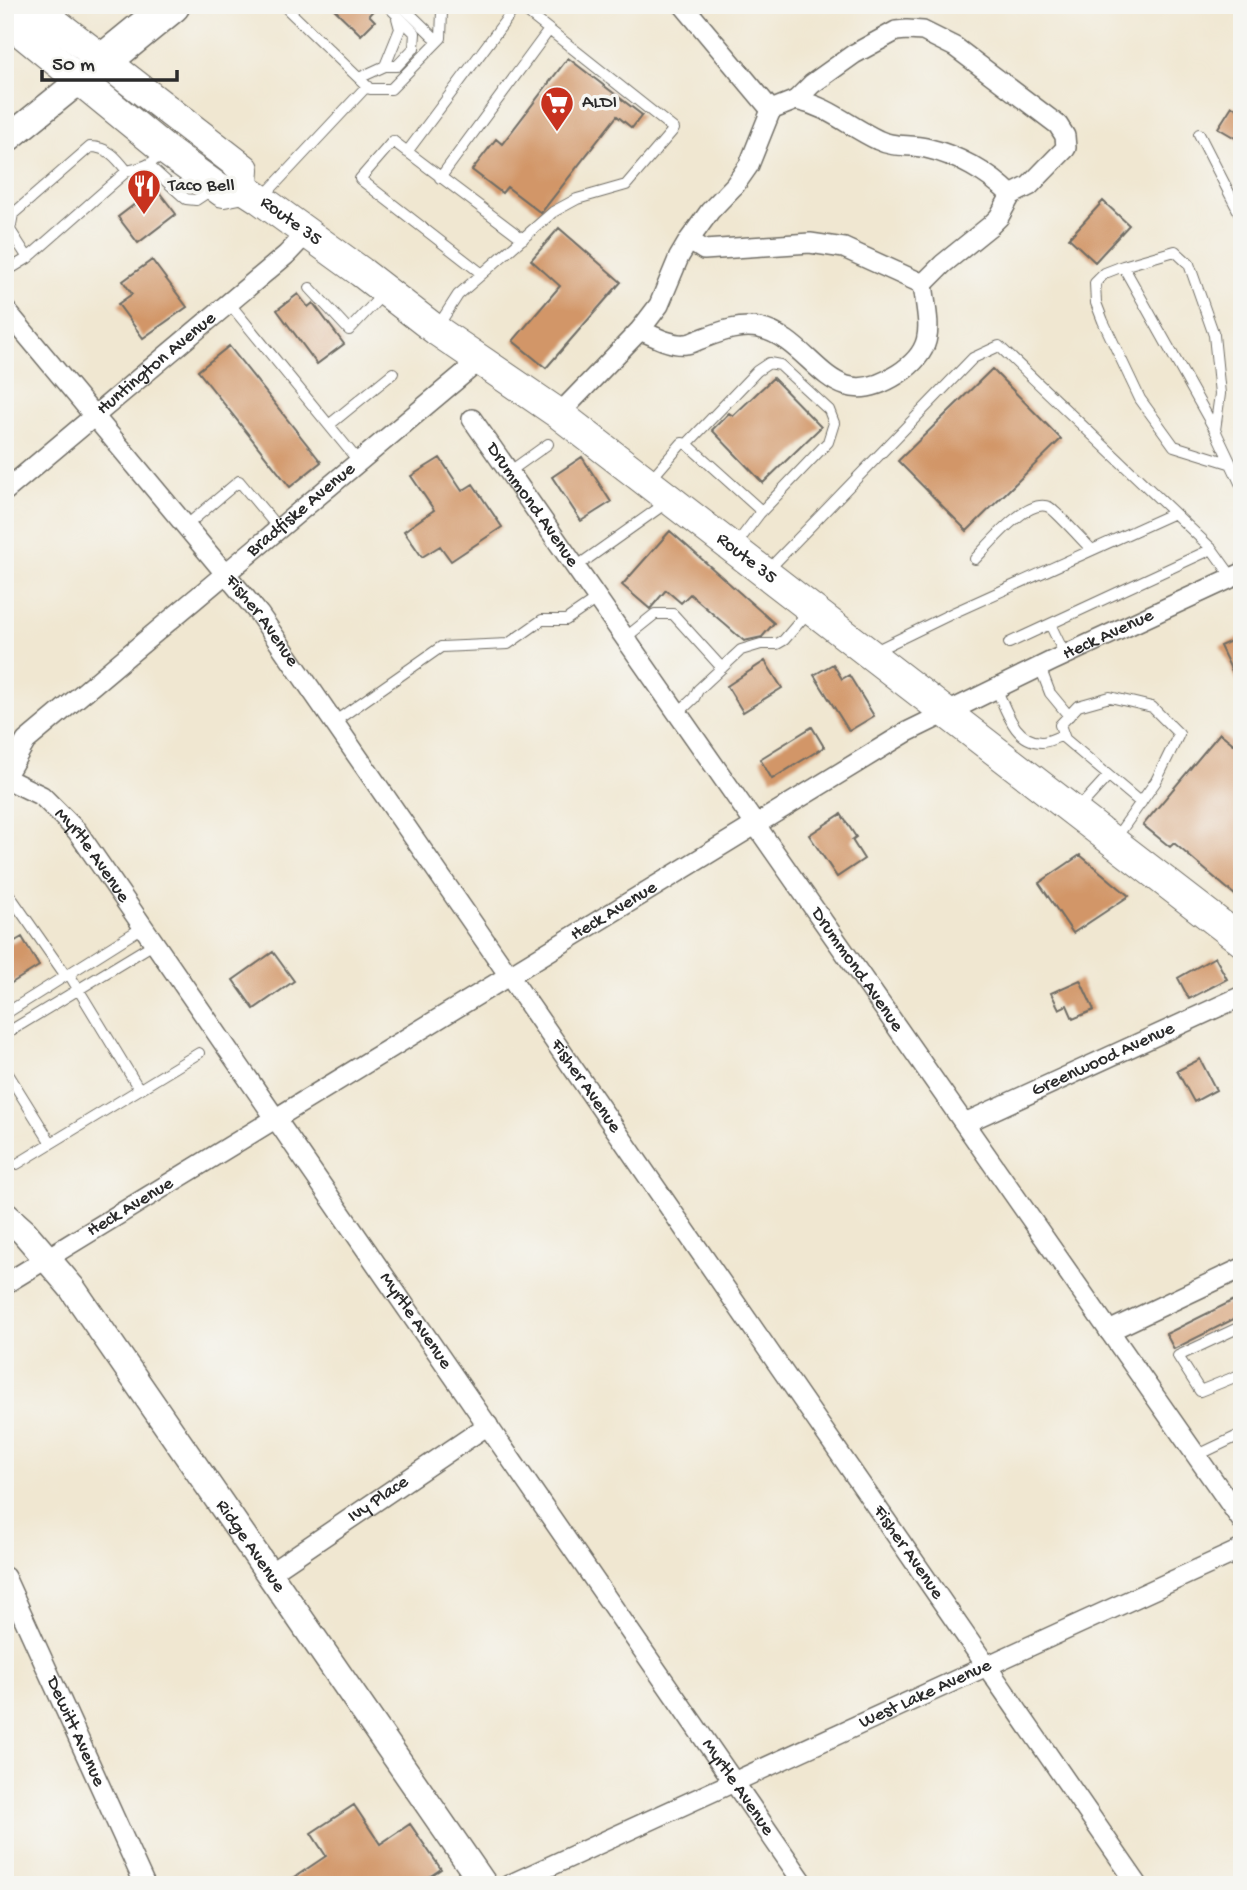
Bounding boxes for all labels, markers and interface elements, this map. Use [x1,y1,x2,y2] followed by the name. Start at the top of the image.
[42,38,177,82] scale bar
[52,54,95,79] text: 50 m
[538,84,576,133] supermarket icon: ALDI
[582,92,617,115] place label: ALDI
[125,167,163,216] restaurant icon: Taco Bell
[167,175,235,198] place label: Taco Bell
[255,191,326,251] street label: Route 35
[92,307,221,420] street label: Huntington Avenue
[480,437,584,572] street label: Drummond Avenue
[241,458,361,563] street label: Bradfiske Avenue
[711,528,781,589] street label: Route 35
[219,569,304,671] street label: Fisher Avenue
[1059,604,1157,666] street label: Heck Avenue
[49,803,135,907] street label: Myrtle Avenue
[567,876,662,947] street label: Heck Avenue
[804,901,908,1037] street label: Drummond Avenue
[1028,1017,1178,1102] street label: Greenwood Avenue
[544,1034,626,1138] street label: Fisher Avenue
[83,1172,178,1242] street label: Heck Avenue
[374,1268,457,1374] street label: Myrtle Avenue
[344,1471,413,1528] street label: Ivy Place
[210,1495,290,1597] street label: Ridge Avenue
[867,1500,949,1604] street label: Fisher Avenue
[856,1654,995,1734] street label: West Lake Avenue
[40,1671,110,1791] street label: Dewitt Avenue
[696,1734,779,1840] street label: Myrtle Avenue

